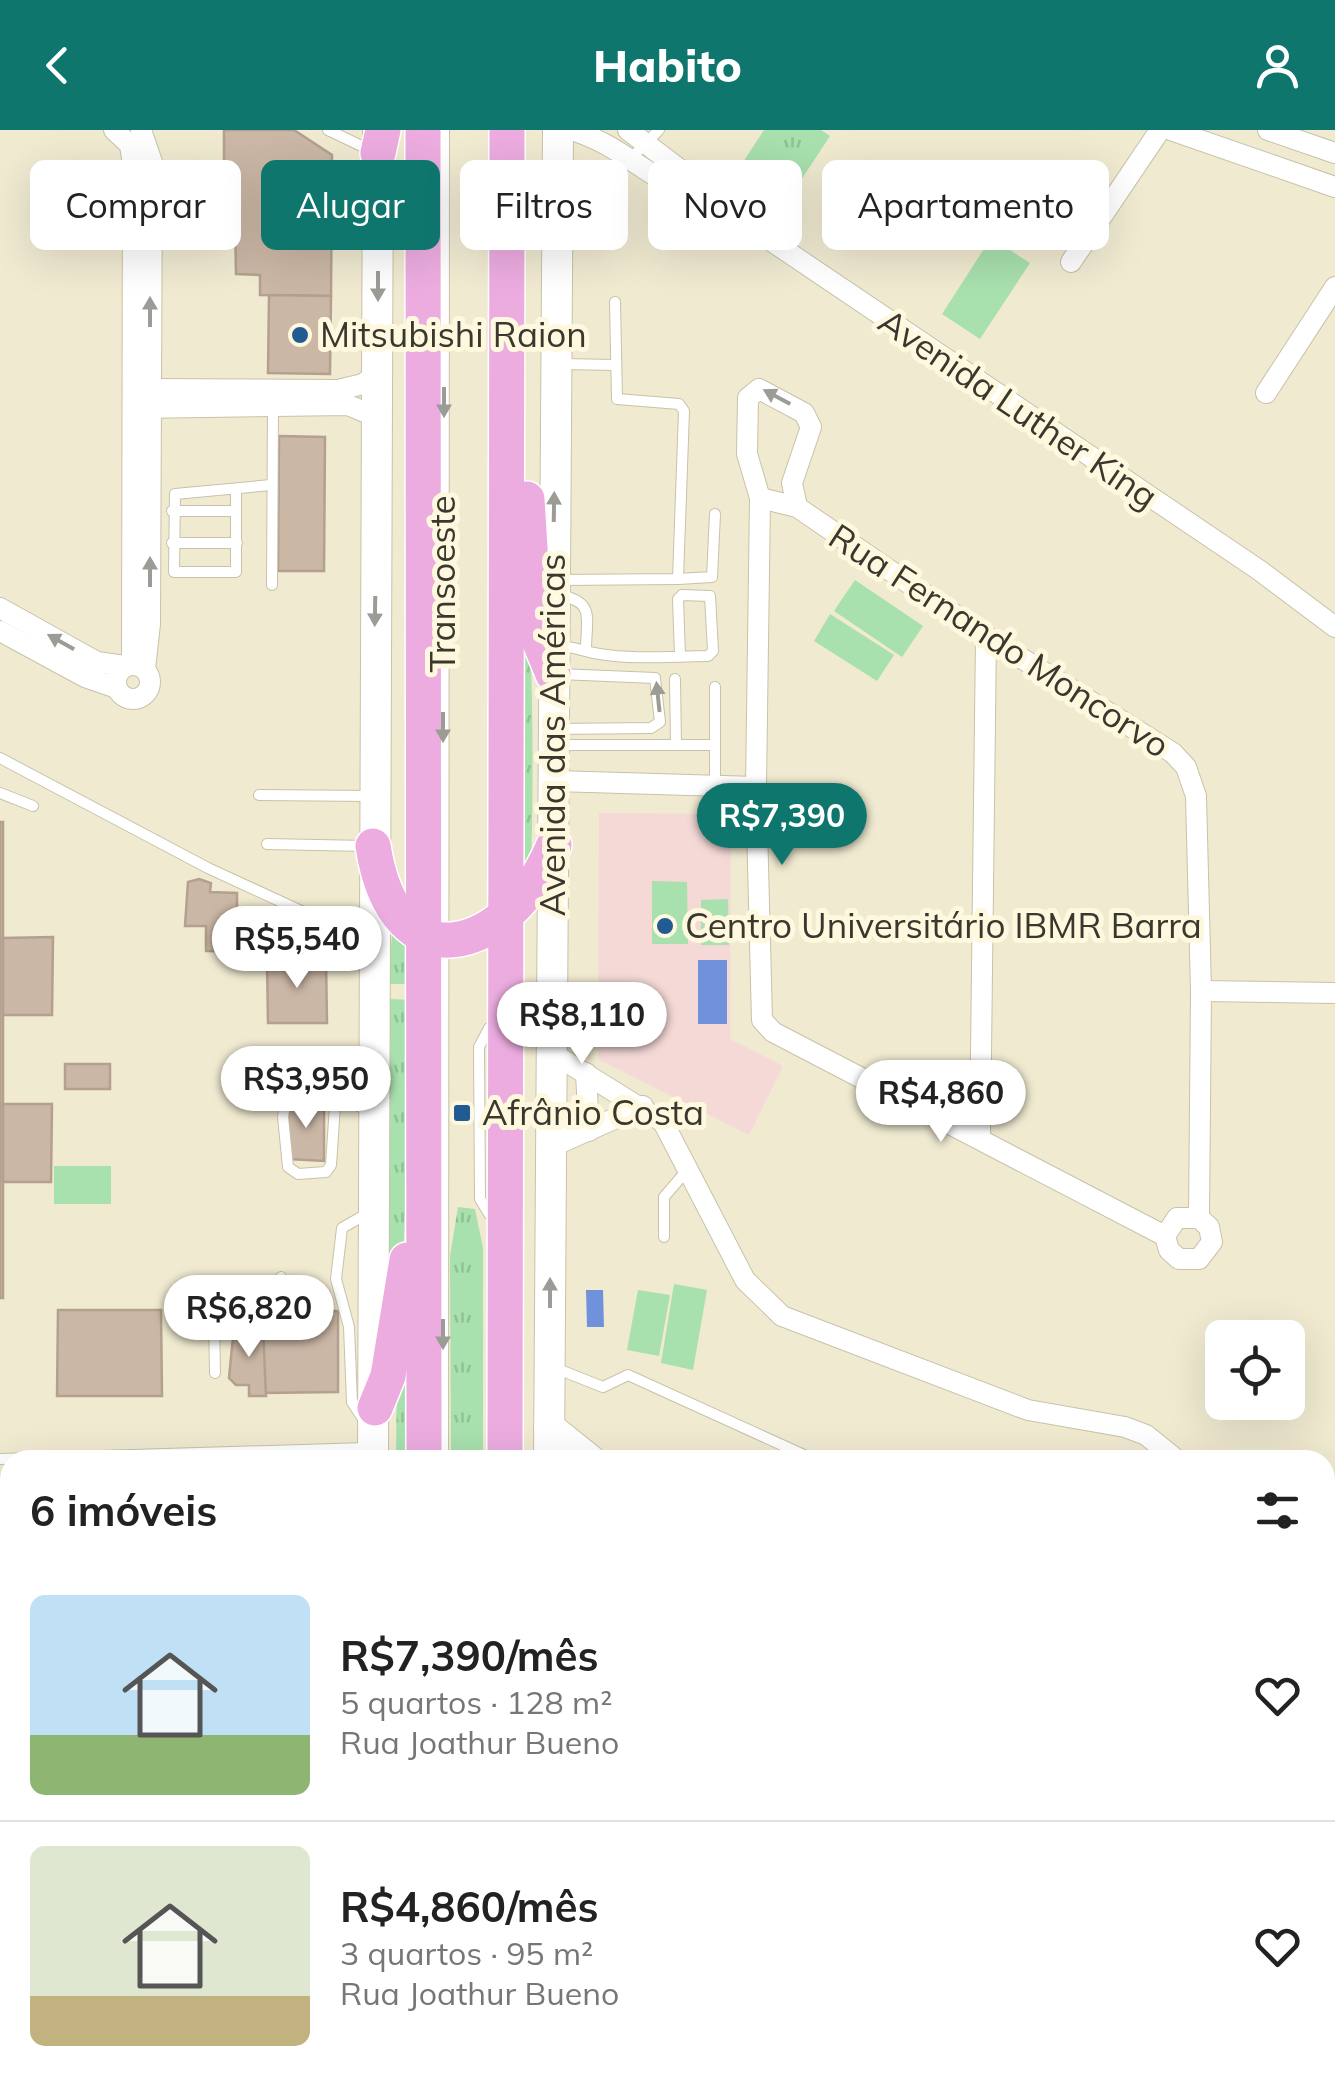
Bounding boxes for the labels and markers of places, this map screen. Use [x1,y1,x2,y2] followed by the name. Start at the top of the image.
[320,312,587,356] place label: Mitsubishi Raion
[289,324,311,346] marker: Mitsubishi Raion
[690,783,874,868] pin: R$7,390
[685,903,1202,947] place label: Centro Universitário IBMR Barra
[205,906,389,991] pin: R$5,540
[654,915,676,937] marker: Centro Universitário IBMR Barra
[490,982,674,1067] pin: R$8,110
[214,1046,398,1131] pin: R$3,950
[849,1060,1033,1145] pin: R$4,860
[482,1090,704,1134] place label: Afrânio Costa
[451,1102,473,1124] marker: Afrânio Costa
[157,1275,341,1360] pin: R$6,820

